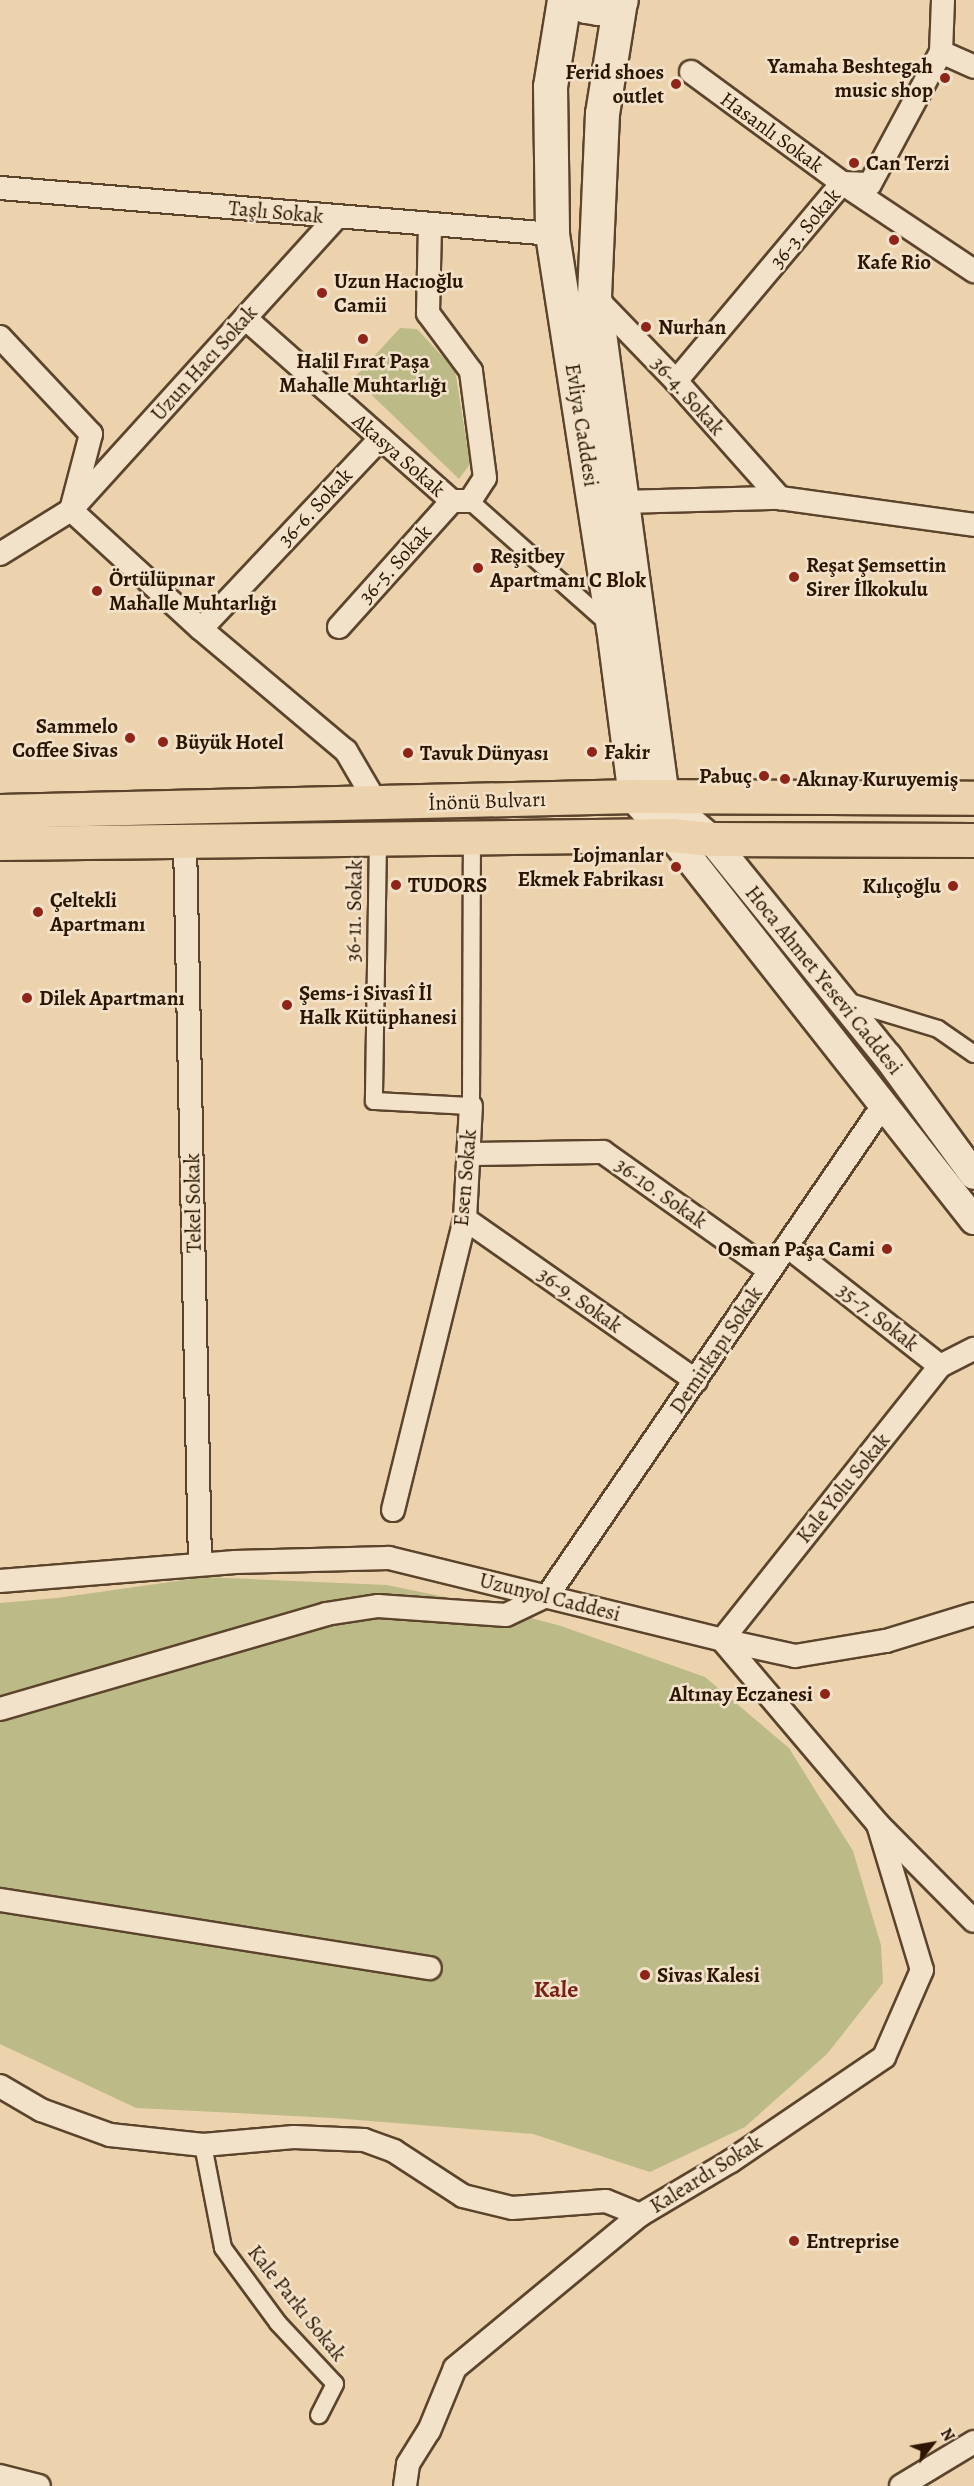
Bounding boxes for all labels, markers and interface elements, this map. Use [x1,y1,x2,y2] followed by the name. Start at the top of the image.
[768,53,933,103] place label: Yamaha Beshtegah music shop
[565,59,664,109] place label: Ferid shoes outlet
[938,71,952,85] marker: Yamaha Beshtegah music shop
[669,77,683,91] marker: Ferid shoes outlet
[715,86,829,178] street label: Hasanlı Sokak
[866,150,950,176] place label: Can Terzi
[847,156,861,170] marker: Can Terzi
[764,183,846,273] street label: 36-3. Sokak
[227,195,325,229] street label: Taşlı Sokak
[887,233,901,247] marker: Kafe Rio
[857,249,931,275] place label: Kafe Rio
[334,268,464,318] place label: Uzun Hacıoğlu Camii
[315,286,329,300] marker: Uzun Hacıoğlu Camii
[146,300,262,426] street label: Uzun Hacı Sokak
[658,314,726,340] place label: Nurhan
[639,320,653,334] marker: Nurhan
[356,332,370,346] marker: Halil Fırat Paşa Mahalle Muhtarlığı
[279,348,447,398] place label: Halil Fırat Paşa Mahalle Muhtarlığı
[646,351,730,441] street label: 36-4. Sokak
[560,362,604,488] street label: Evliya Caddesi
[348,408,450,502] street label: Akasya Sokak
[272,463,358,551] street label: 36-6. Sokak
[353,519,437,609] street label: 36-5. Sokak
[490,543,646,593] place label: Reşitbey Apartmanı C Blok
[806,552,946,602] place label: Reşat Şemsettin Sirer İlkokulu
[471,561,485,575] marker: Reşitbey Apartmanı C Blok
[109,566,277,616] place label: Örtülüpınar Mahalle Muhtarlığı
[787,570,801,584] marker: Reşat Şemsettin Sirer İlkokulu
[90,584,104,598] marker: Örtülüpınar Mahalle Muhtarlığı
[12,713,118,763] place label: Sammelo Coffee Sivas
[175,729,284,755] place label: Büyük Hotel
[123,731,137,745] marker: Sammelo Coffee Sivas
[156,735,170,749] marker: Büyük Hotel
[604,739,650,765] place label: Fakir
[420,740,549,766] place label: Tavuk Dünyası
[585,745,599,759] marker: Fakir
[401,746,415,760] marker: Tavuk Dünyası
[699,763,752,789] place label: Pabuç
[797,766,958,792] place label: Akınay Kuruyemiş
[757,769,771,783] marker: Pabuç
[778,772,792,786] marker: Akınay Kuruyemiş
[428,786,546,816] street label: İnönü Bulvarı
[517,842,664,892] place label: Lojmanlar Ekmek Fabrikası
[341,859,367,963] street label: 36-11. Sokak
[669,860,683,874] marker: Lojmanlar Ekmek Fabrikası
[408,872,487,898] place label: TUDORS
[862,873,941,899] place label: Kılıçoğlu
[389,878,403,892] marker: TUDORS
[946,879,960,893] marker: Kılıçoğlu
[740,880,908,1080] street label: Hoca Ahmet Yesevi Caddesi
[50,887,145,937] place label: Çeltekli Apartmanı
[31,905,45,919] marker: Çeltekli Apartmanı
[299,980,457,1030] place label: Şems-i Sivasî İl Halk Kütüphanesi
[39,985,185,1011] place label: Dilek Apartmanı
[20,991,34,1005] marker: Dilek Apartmanı
[280,998,294,1012] marker: Şems-i Sivasî İl Halk Kütüphanesi
[448,1128,482,1228] street label: Esen Sokak
[610,1152,712,1234] street label: 36-10. Sokak
[180,1153,206,1253] street label: Tekel Sokak
[718,1236,875,1262] place label: Osman Paşa Cami
[880,1242,894,1256] marker: Osman Paşa Cami
[533,1262,627,1338] street label: 36-9. Sokak
[832,1277,924,1357] street label: 35-7. Sokak
[664,1282,768,1418] street label: Demirkapı Sokak
[791,1428,895,1548] street label: Kale Yolu Sokak
[477,1567,623,1627] street label: Uzunyol Caddesi
[669,1681,813,1707] place label: Altınay Eczanesi
[818,1687,832,1701] marker: Altınay Eczanesi
[657,1962,760,1988] place label: Sivas Kalesi
[638,1968,652,1982] marker: Sivas Kalesi
[534,1976,578,2004] district label: Kale
[645,2129,767,2219] street label: Kaleardı Sokak
[806,2228,899,2254] place label: Entreprise
[787,2234,801,2248] marker: Entreprise
[242,2240,352,2366] street label: Kale Parkı Sokak
[902,2414,962,2474] north arrow
[935,2424,960,2445] text: N

